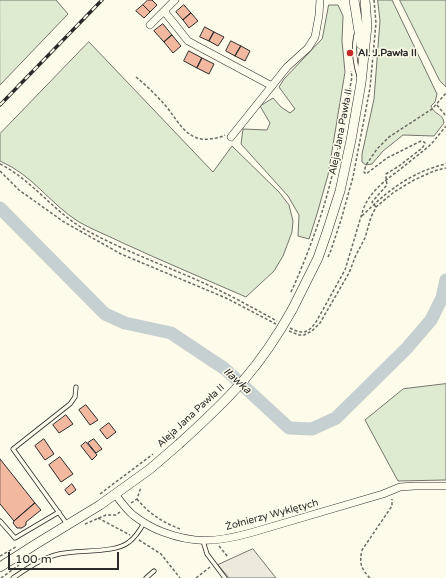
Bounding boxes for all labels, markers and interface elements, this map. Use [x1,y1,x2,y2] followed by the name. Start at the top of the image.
[358,47,417,59] place label: Al. J.Pawła II
[345,48,355,58] marker: Al. J.Pawła II
[327,88,355,176] street label: Aleja Jana Pawła II
[220,365,254,397] water label: Iławka
[155,382,227,450] street label: Aleja Jana Pawła II
[224,497,320,533] street label: Żołnierzy Wyklętych
[10,544,121,570] scale bar
[15,552,52,566] text: 100 m

